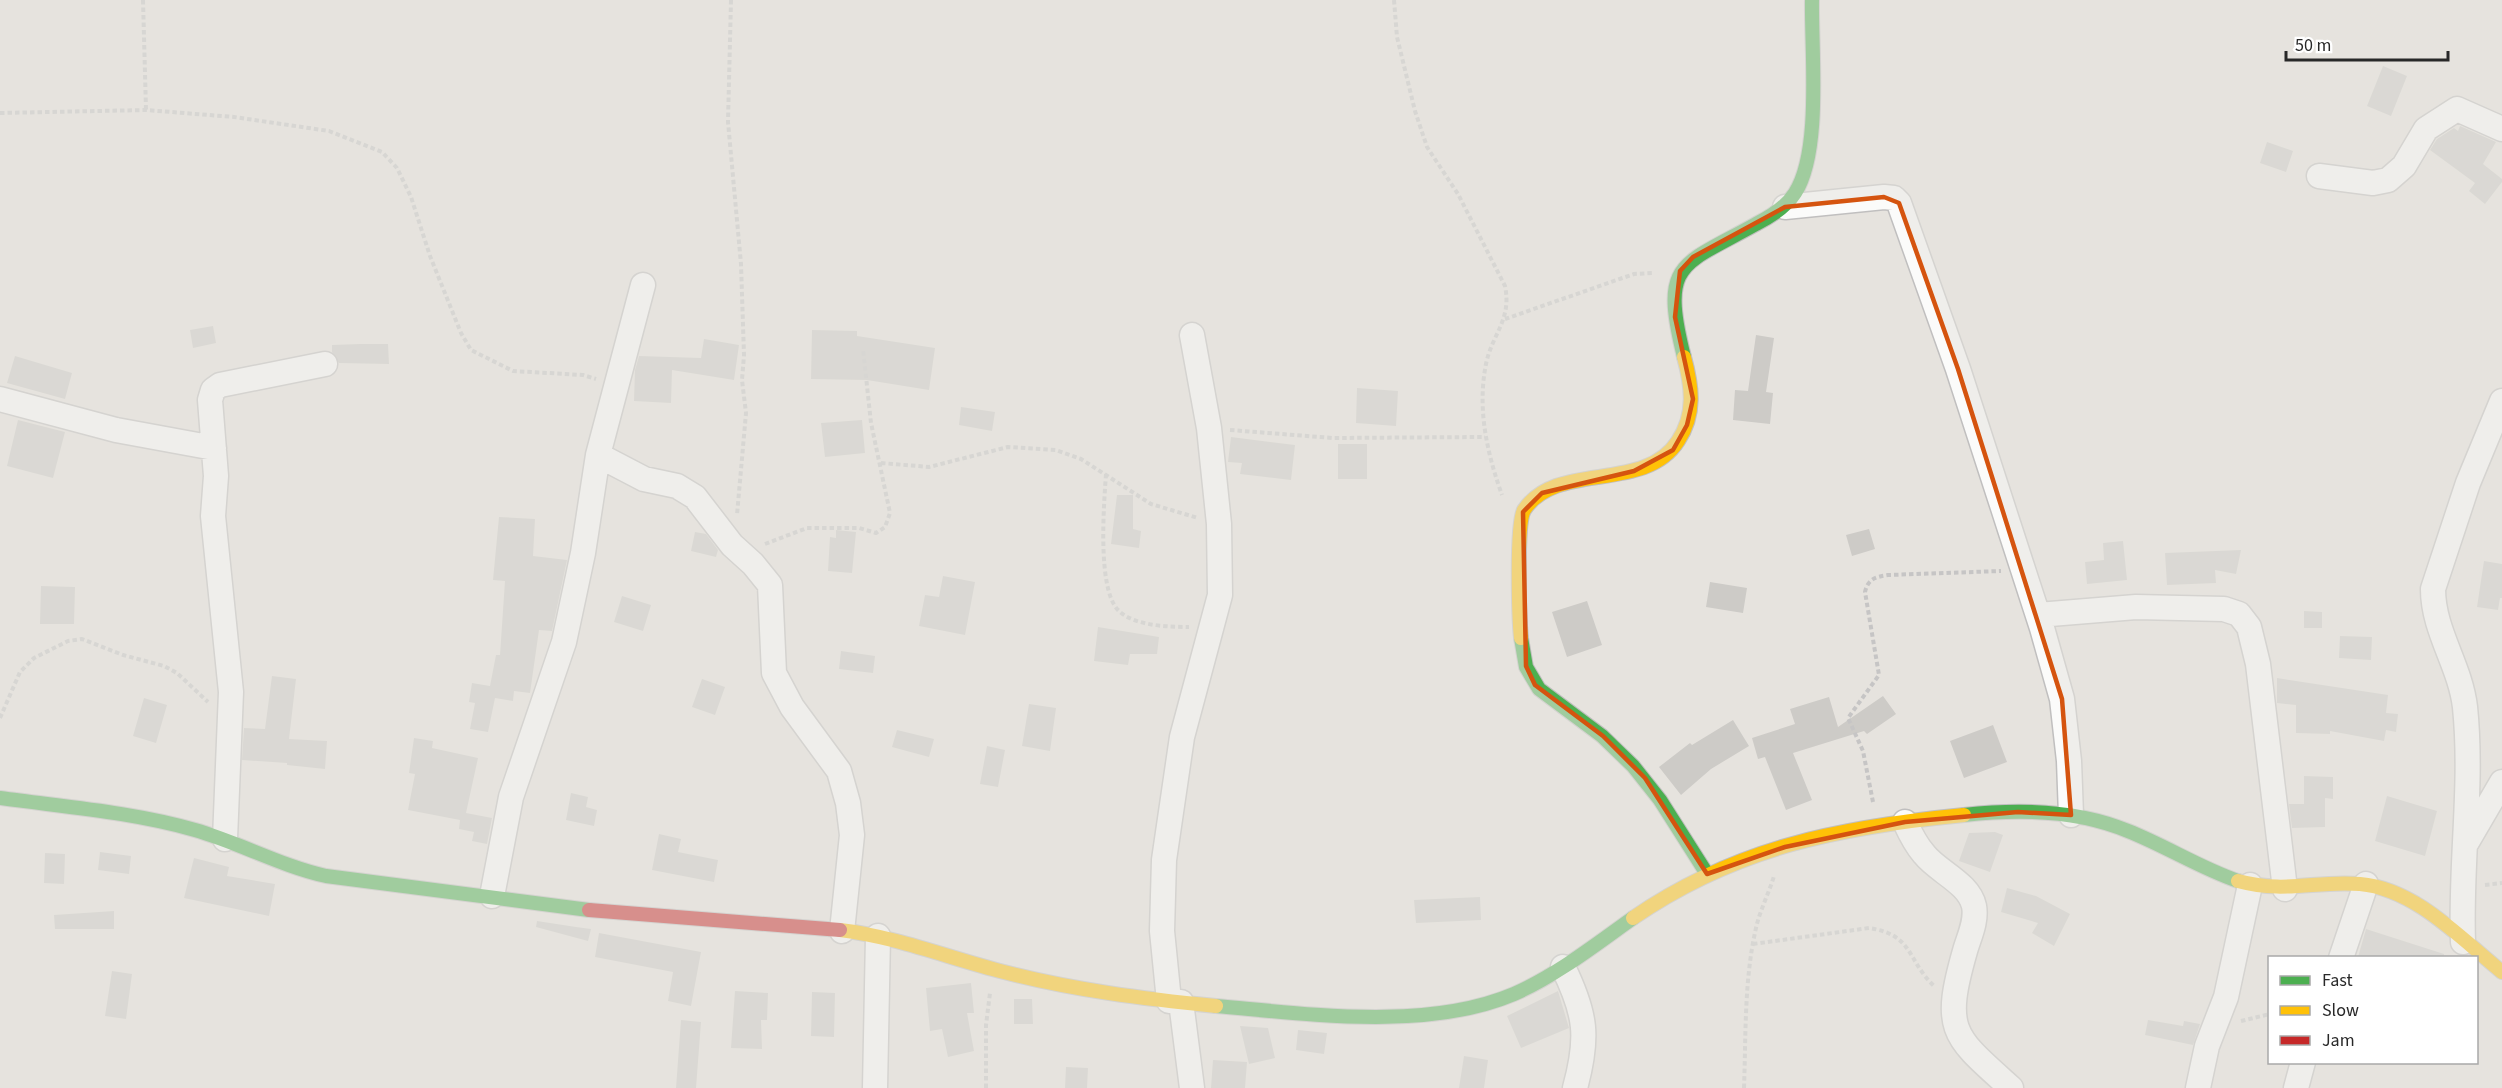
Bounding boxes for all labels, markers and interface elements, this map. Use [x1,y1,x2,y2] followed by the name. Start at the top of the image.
[2286,24,2448,62] scale bar
[2295,33,2331,58] text: 50 m
[2268,956,2478,1064] legend
[2322,968,2353,993] text: Fast
[2322,998,2359,1023] text: Slow
[2322,1028,2355,1053] text: Jam

